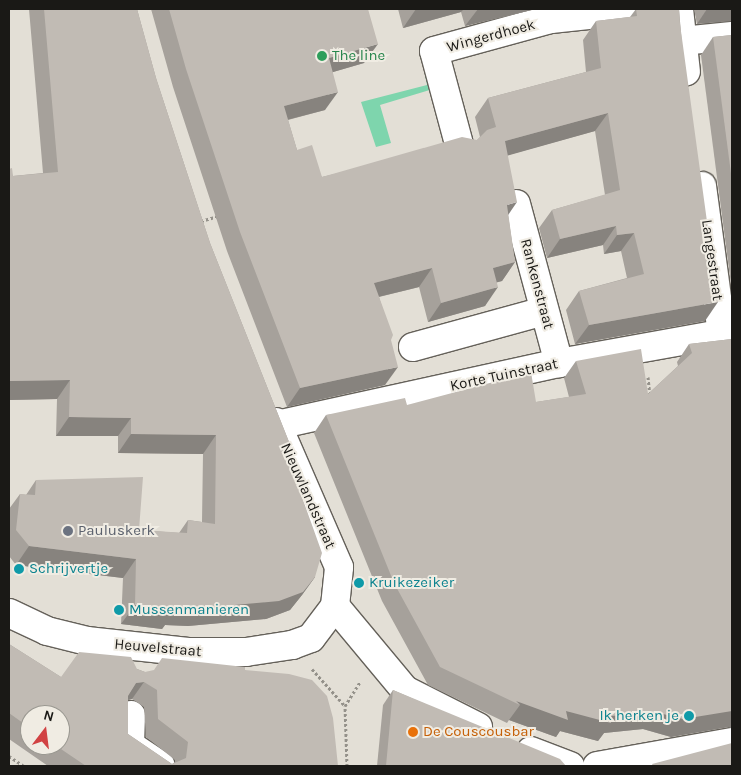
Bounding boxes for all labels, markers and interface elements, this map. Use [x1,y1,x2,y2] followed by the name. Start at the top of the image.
[445,16,537,56] street label: Wingerdhoek
[332,47,385,65] place label: The line
[316,50,328,62] marker: The line
[697,218,727,302] street label: Langestraat
[516,237,558,331] street label: Rankenstraat
[448,355,560,395] street label: Korte Tuinstraat
[277,440,339,552] street label: Nieuwlandstraat
[78,522,155,540] place label: Pauluskerk
[62,525,74,537] marker: Pauluskerk
[29,560,108,578] place label: Schrijvertje
[13,563,25,575] marker: Schrijvertje
[369,574,454,592] place label: Kruikezeiker
[353,577,365,589] marker: Kruikezeiker
[129,601,249,619] place label: Mussenmanieren
[113,604,125,616] marker: Mussenmanieren
[114,635,202,661] street label: Heuvelstraat
[20,705,70,755] north arrow
[42,706,56,726] text: N
[599,707,679,725] place label: Ik herken je
[683,710,695,722] marker: Ik herken je
[423,723,534,741] place label: De Couscousbar
[407,726,419,738] marker: De Couscousbar

